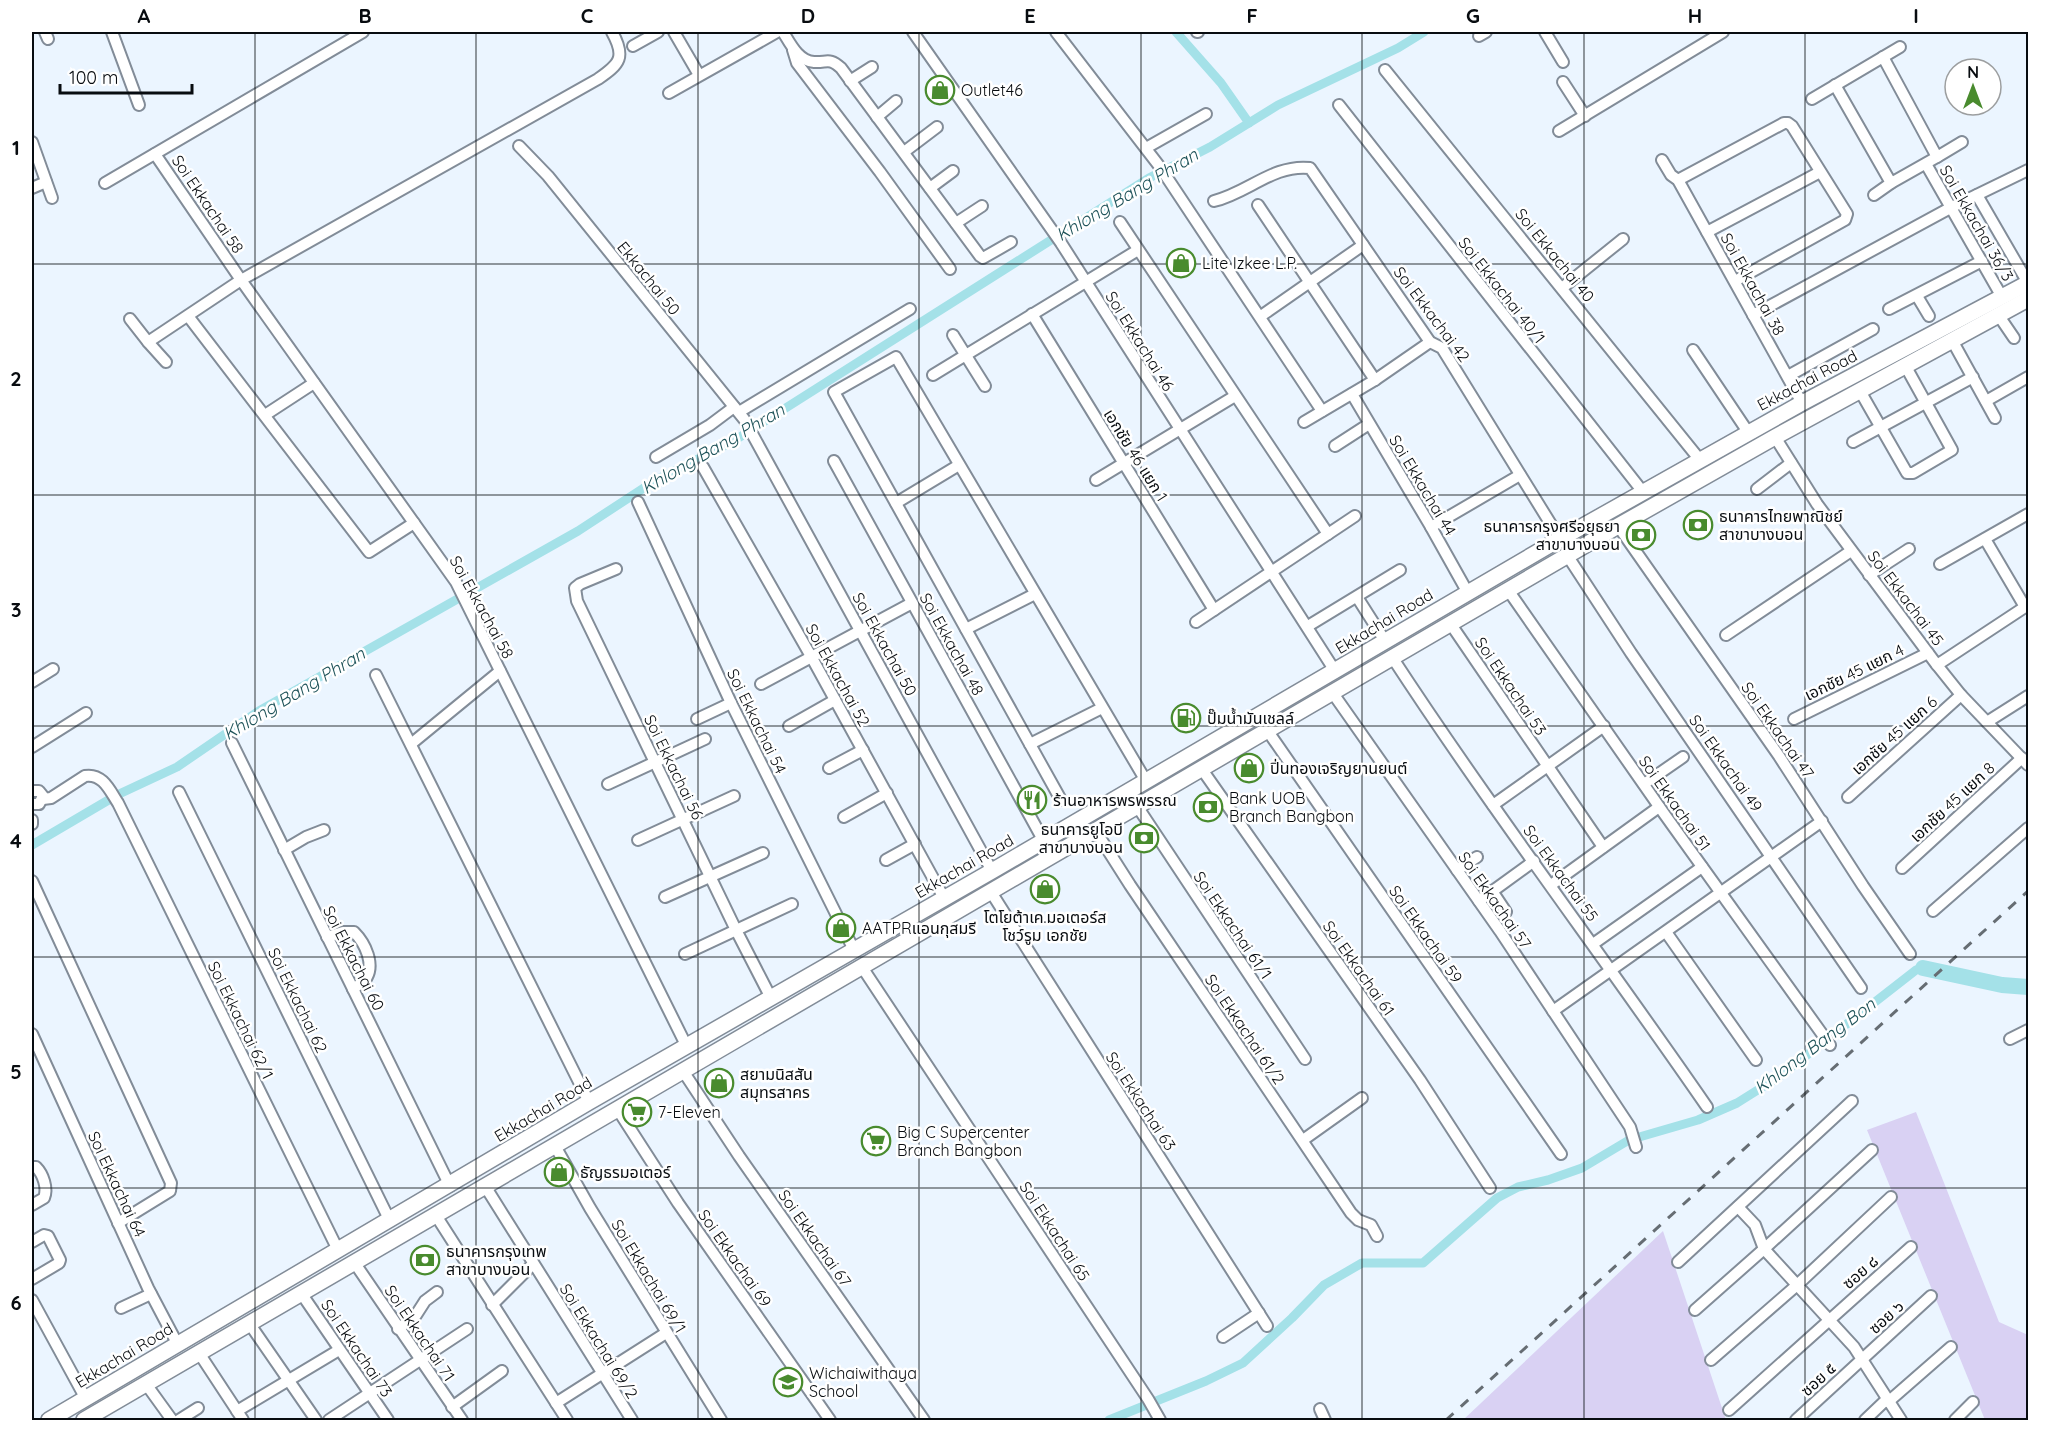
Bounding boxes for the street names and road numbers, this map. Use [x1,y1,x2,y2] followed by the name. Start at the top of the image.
[168,151,248,257] street label: Soi Ekkachai 58
[1936,161,2018,285] street label: Soi Ekkachai 36/3
[1511,204,1599,306] street label: Soi Ekkachai 40
[1717,229,1789,339] street label: Soi Ekkachai 38
[1454,233,1550,347] street label: Soi Ekkachai 40/1
[613,237,685,319] street label: Ekkachai 50
[1390,262,1474,366] street label: Soi Ekkachai 42
[1101,287,1179,395] street label: Soi Ekkachai 46
[1754,345,1860,415] street label: Ekkachai Road
[1100,405,1172,505] street label: เอกชัย 46 แยก 1
[1385,431,1461,539] street label: Soi Ekkachai 44
[1864,546,1948,650] street label: Soi Ekkachai 45
[446,552,518,662] street label: Soi Ekkachai 58
[1332,584,1436,658] street label: Ekkachai Road
[848,589,922,699] street label: Soi Ekkachai 50
[916,589,988,699] street label: Soi Ekkachai 48
[801,620,875,730] street label: Soi Ekkachai 52
[1471,633,1551,739] street label: Soi Ekkachai 53
[1801,639,1907,705] street label: เอกชัย 45 แยก 4
[723,665,791,777] street label: Soi Ekkachai 54
[1737,678,1819,782] street label: Soi Ekkachai 47
[1847,691,1941,779] street label: เอกชัย 45 แยก 6
[640,711,708,823] street label: Soi Ekkachai 56
[1685,711,1767,816] street label: Soi Ekkachai 49
[1635,752,1715,854] street label: Soi Ekkachai 51
[1906,758,1998,846] street label: เอกชัย 45 แยก 8
[1519,821,1603,925] street label: Soi Ekkachai 55
[911,830,1017,902] street label: Ekkachai Road
[1454,848,1536,952] street label: Soi Ekkachai 57
[1190,867,1276,983] street label: Soi Ekkachai 61/1
[1385,881,1467,987] street label: Soi Ekkachai 59
[319,902,389,1014] street label: Soi Ekkachai 60
[1319,917,1399,1019] street label: Soi Ekkachai 61
[264,944,332,1056] street label: Soi Ekkachai 62
[204,958,278,1082] street label: Soi Ekkachai 62/1
[1201,970,1289,1088] street label: Soi Ekkachai 61/2
[1102,1048,1180,1154] street label: Soi Ekkachai 63
[491,1072,595,1146] street label: Ekkachai Road
[84,1128,150,1240] street label: Soi Ekkachai 64
[1015,1178,1095,1284] street label: Soi Ekkachai 65
[774,1186,856,1290] street label: Soi Ekkachai 67
[694,1205,776,1311] street label: Soi Ekkachai 69
[607,1216,691,1336] street label: Soi Ekkachai 69/1
[1838,1251,1882,1293] street label: ซอย ๘
[556,1280,642,1402] street label: Soi Ekkachai 69/2
[380,1281,460,1385] street label: Soi Ekkachai 71
[317,1295,397,1401] street label: Soi Ekkachai 73
[1864,1296,1908,1338] street label: ซอย ๖
[72,1318,176,1392] street label: Ekkachai Road
[1796,1358,1840,1400] street label: ซอย ๕

